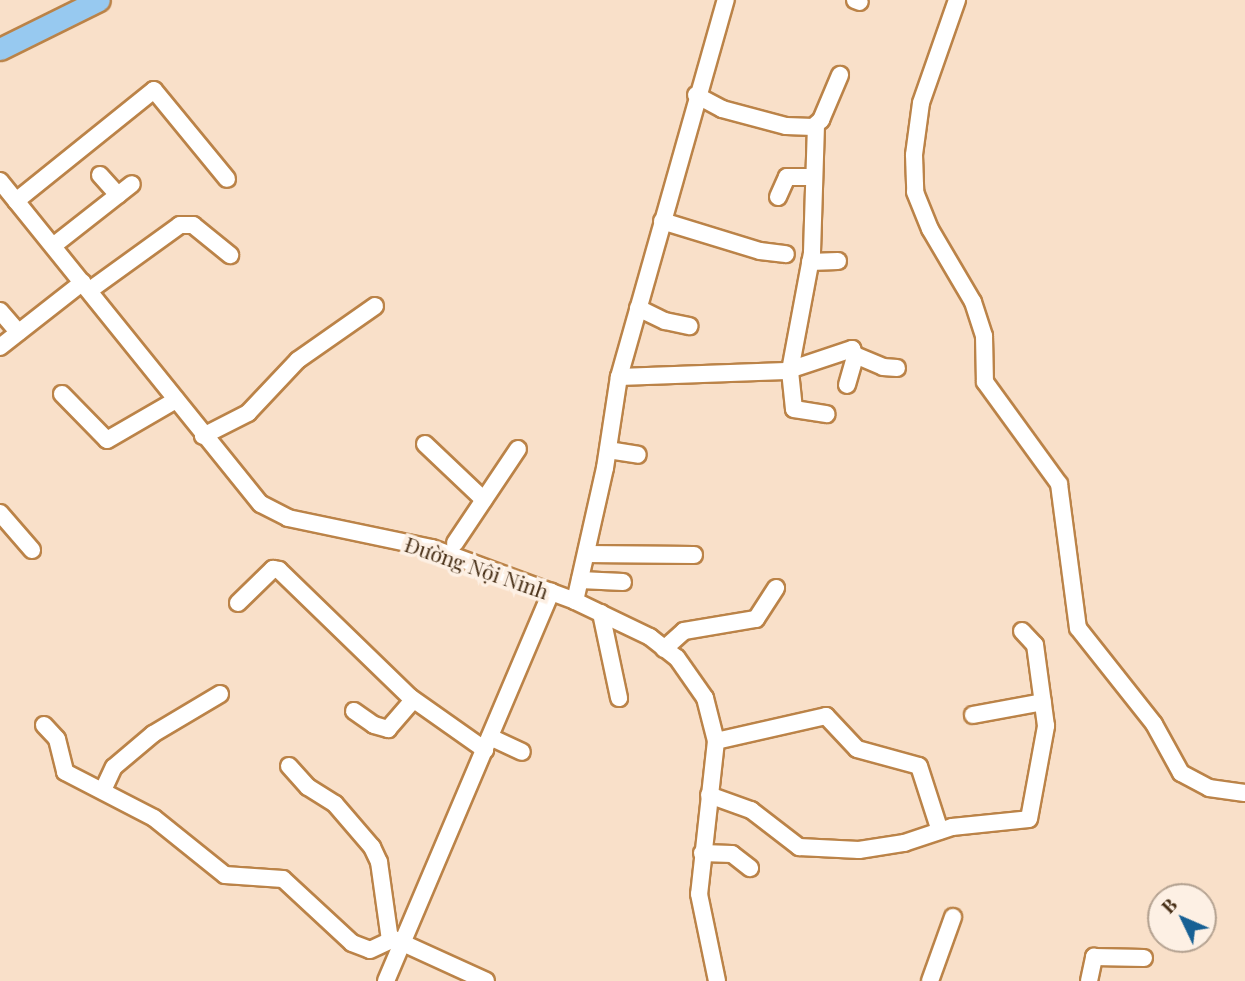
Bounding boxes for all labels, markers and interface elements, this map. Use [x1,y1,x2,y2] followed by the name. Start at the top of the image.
[402,531,552,603] street label: Đường Nội Ninh
[1147,883,1217,953] north arrow
[1155,891,1182,918] text: B

